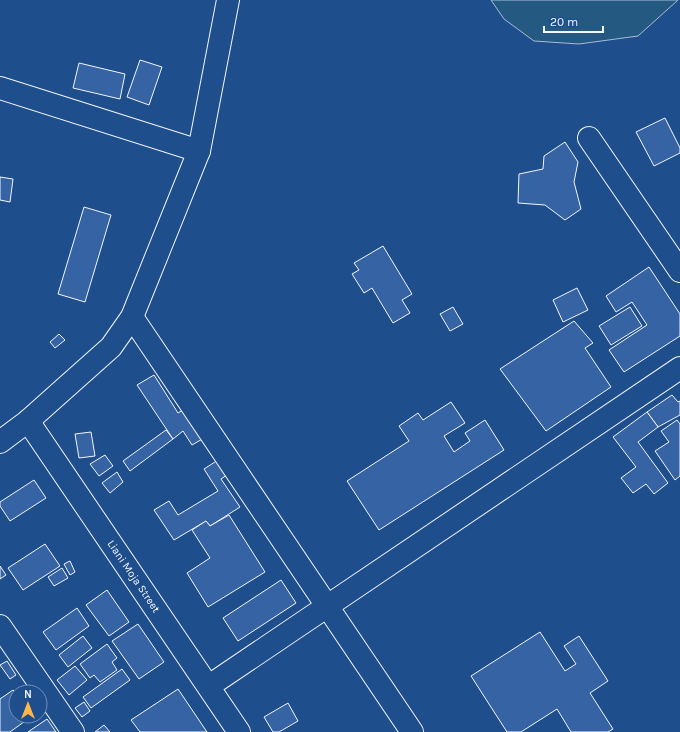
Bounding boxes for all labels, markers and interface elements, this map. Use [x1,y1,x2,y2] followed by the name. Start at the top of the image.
[544,8,603,34] scale bar
[550,15,578,29] text: 20 m
[105,538,163,615] street label: Liani Moja Street
[8,684,48,724] north arrow
[24,688,32,701] text: N

